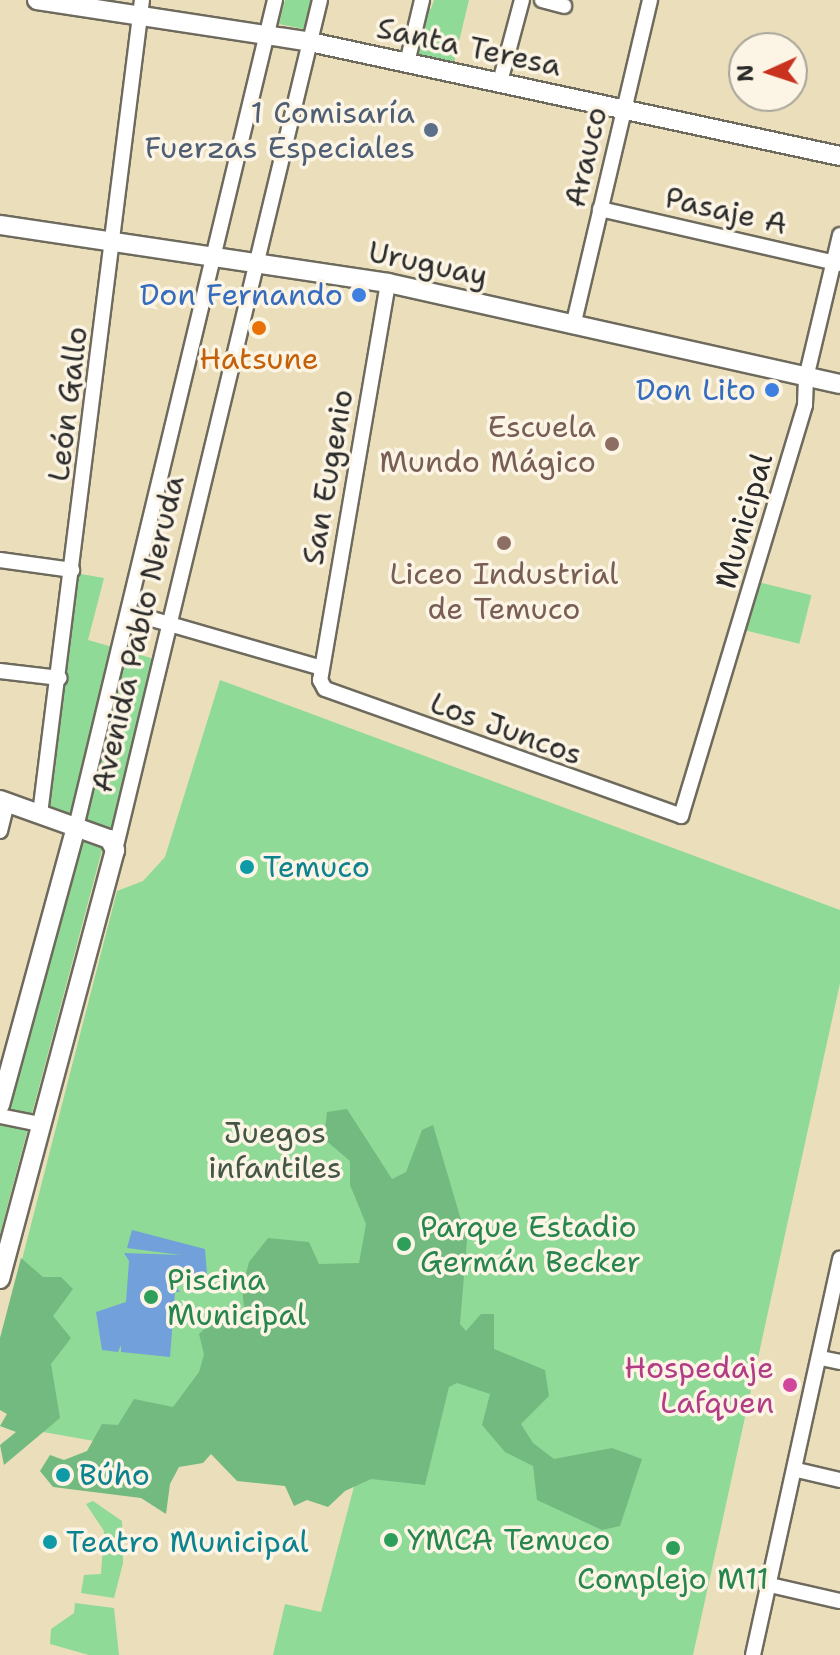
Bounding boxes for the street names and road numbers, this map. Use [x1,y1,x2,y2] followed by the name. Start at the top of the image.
[374,10,564,84] street label: Santa Teresa
[557,103,615,211] street label: Arauco
[661,179,791,243] street label: Pasaje A
[365,234,491,294] street label: Uruguay
[41,324,95,484] street label: León Gallo
[295,386,361,568] street label: San Eugenio
[708,449,780,593] street label: Municipal
[84,472,192,796] street label: Avenida Pablo Neruda
[425,685,587,773] street label: Los Juncos

